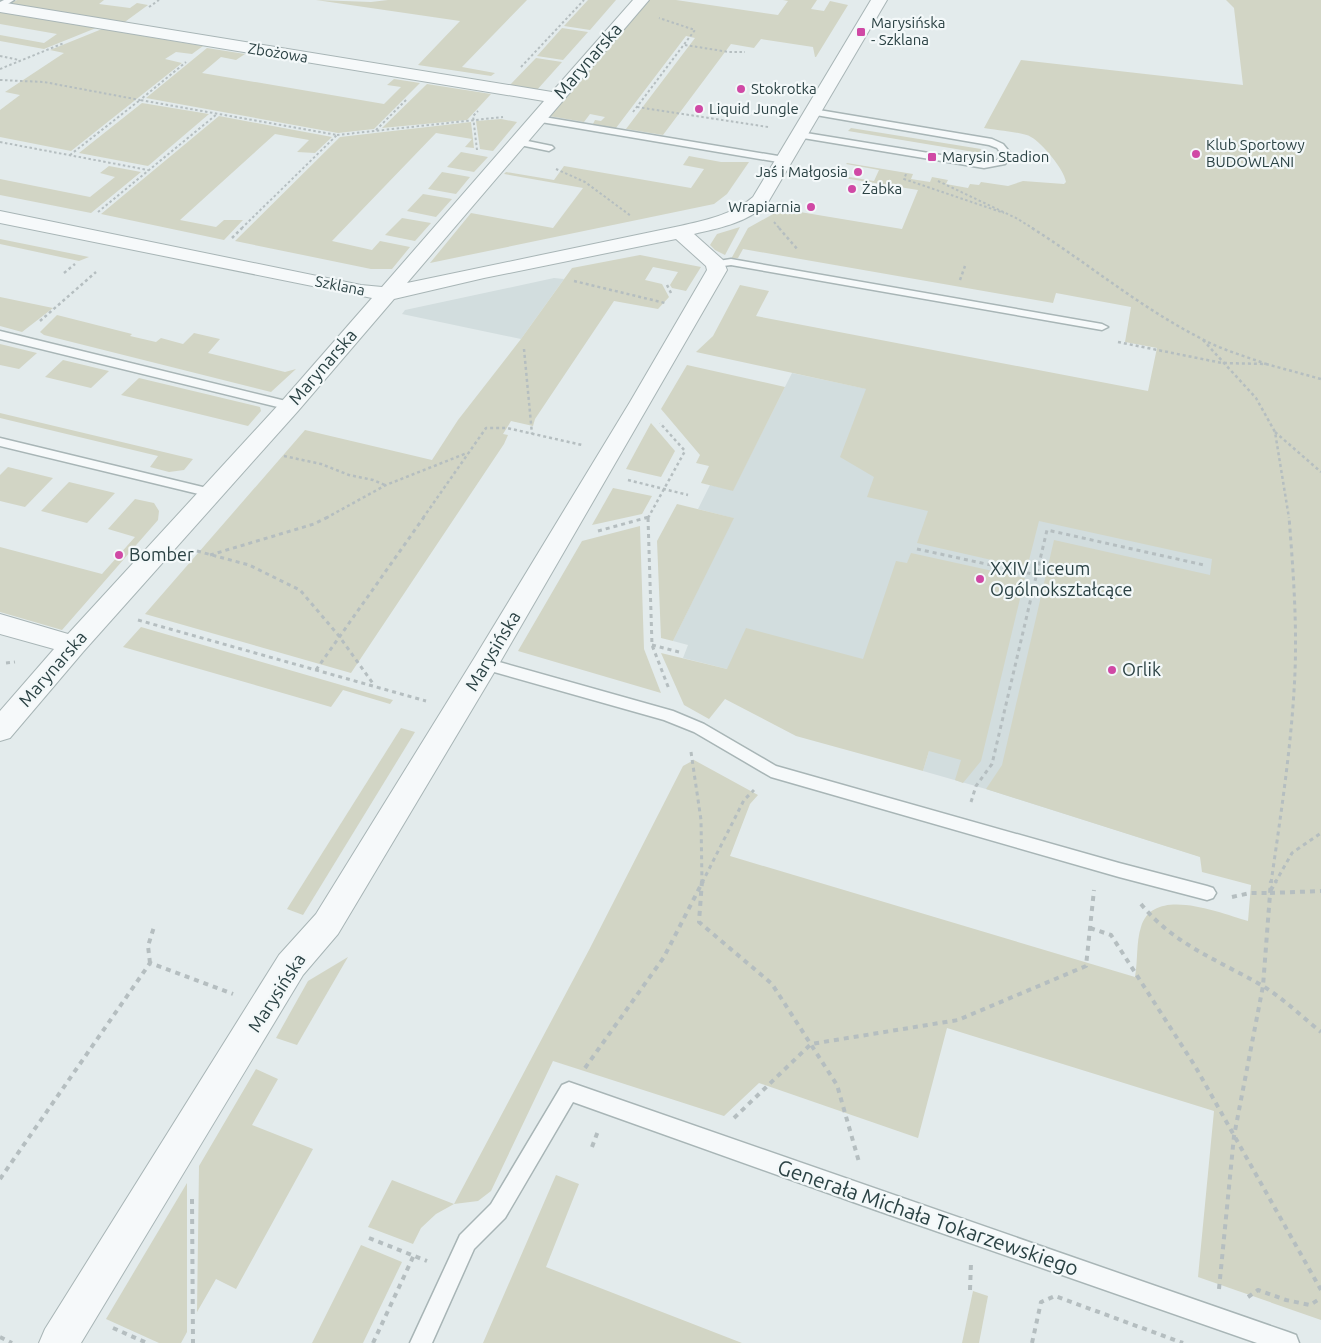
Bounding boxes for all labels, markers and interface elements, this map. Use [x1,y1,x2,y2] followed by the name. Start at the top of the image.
[871,14,946,48] place label: Marysińska - Szklana
[549,19,625,102] street label: Marynarska
[855,26,867,38] marker: Marysińska - Szklana
[247,39,309,66] street label: Zbożowa
[751,80,817,97] place label: Stokrotka
[735,83,747,95] marker: Stokrotka
[709,100,799,117] place label: Liquid Jungle
[693,103,705,115] marker: Liquid Jungle
[1206,136,1305,170] place label: Klub Sportowy BUDOWLANI
[942,148,1049,165] place label: Marysin Stadion
[1190,148,1202,160] marker: Klub Sportowy BUDOWLANI
[926,151,938,163] marker: Marysin Stadion
[756,163,848,180] place label: Jaś i Małgosia
[852,166,864,178] marker: Jaś i Małgosia
[862,180,902,197] place label: Żabka
[846,183,858,195] marker: Żabka
[728,198,801,215] place label: Wrapiarnia
[805,201,817,213] marker: Wrapiarnia
[314,272,366,299] street label: Szklana
[284,325,360,408] street label: Marynarska
[129,544,194,564] place label: Bomber
[113,549,125,561] marker: Bomber
[990,558,1132,599] place label: XXIV Liceum Ogólnokształcące
[974,573,986,585] marker: XXIV Liceum Ogólnokształcące
[461,607,524,694] street label: Marysińska
[14,627,90,710] street label: Marynarska
[1122,659,1161,679] place label: Orlik
[1106,664,1118,676] marker: Orlik
[243,950,309,1035] street label: Marysińska
[775,1154,1082,1280] street label: Generała Michała Tokarzewskiego

